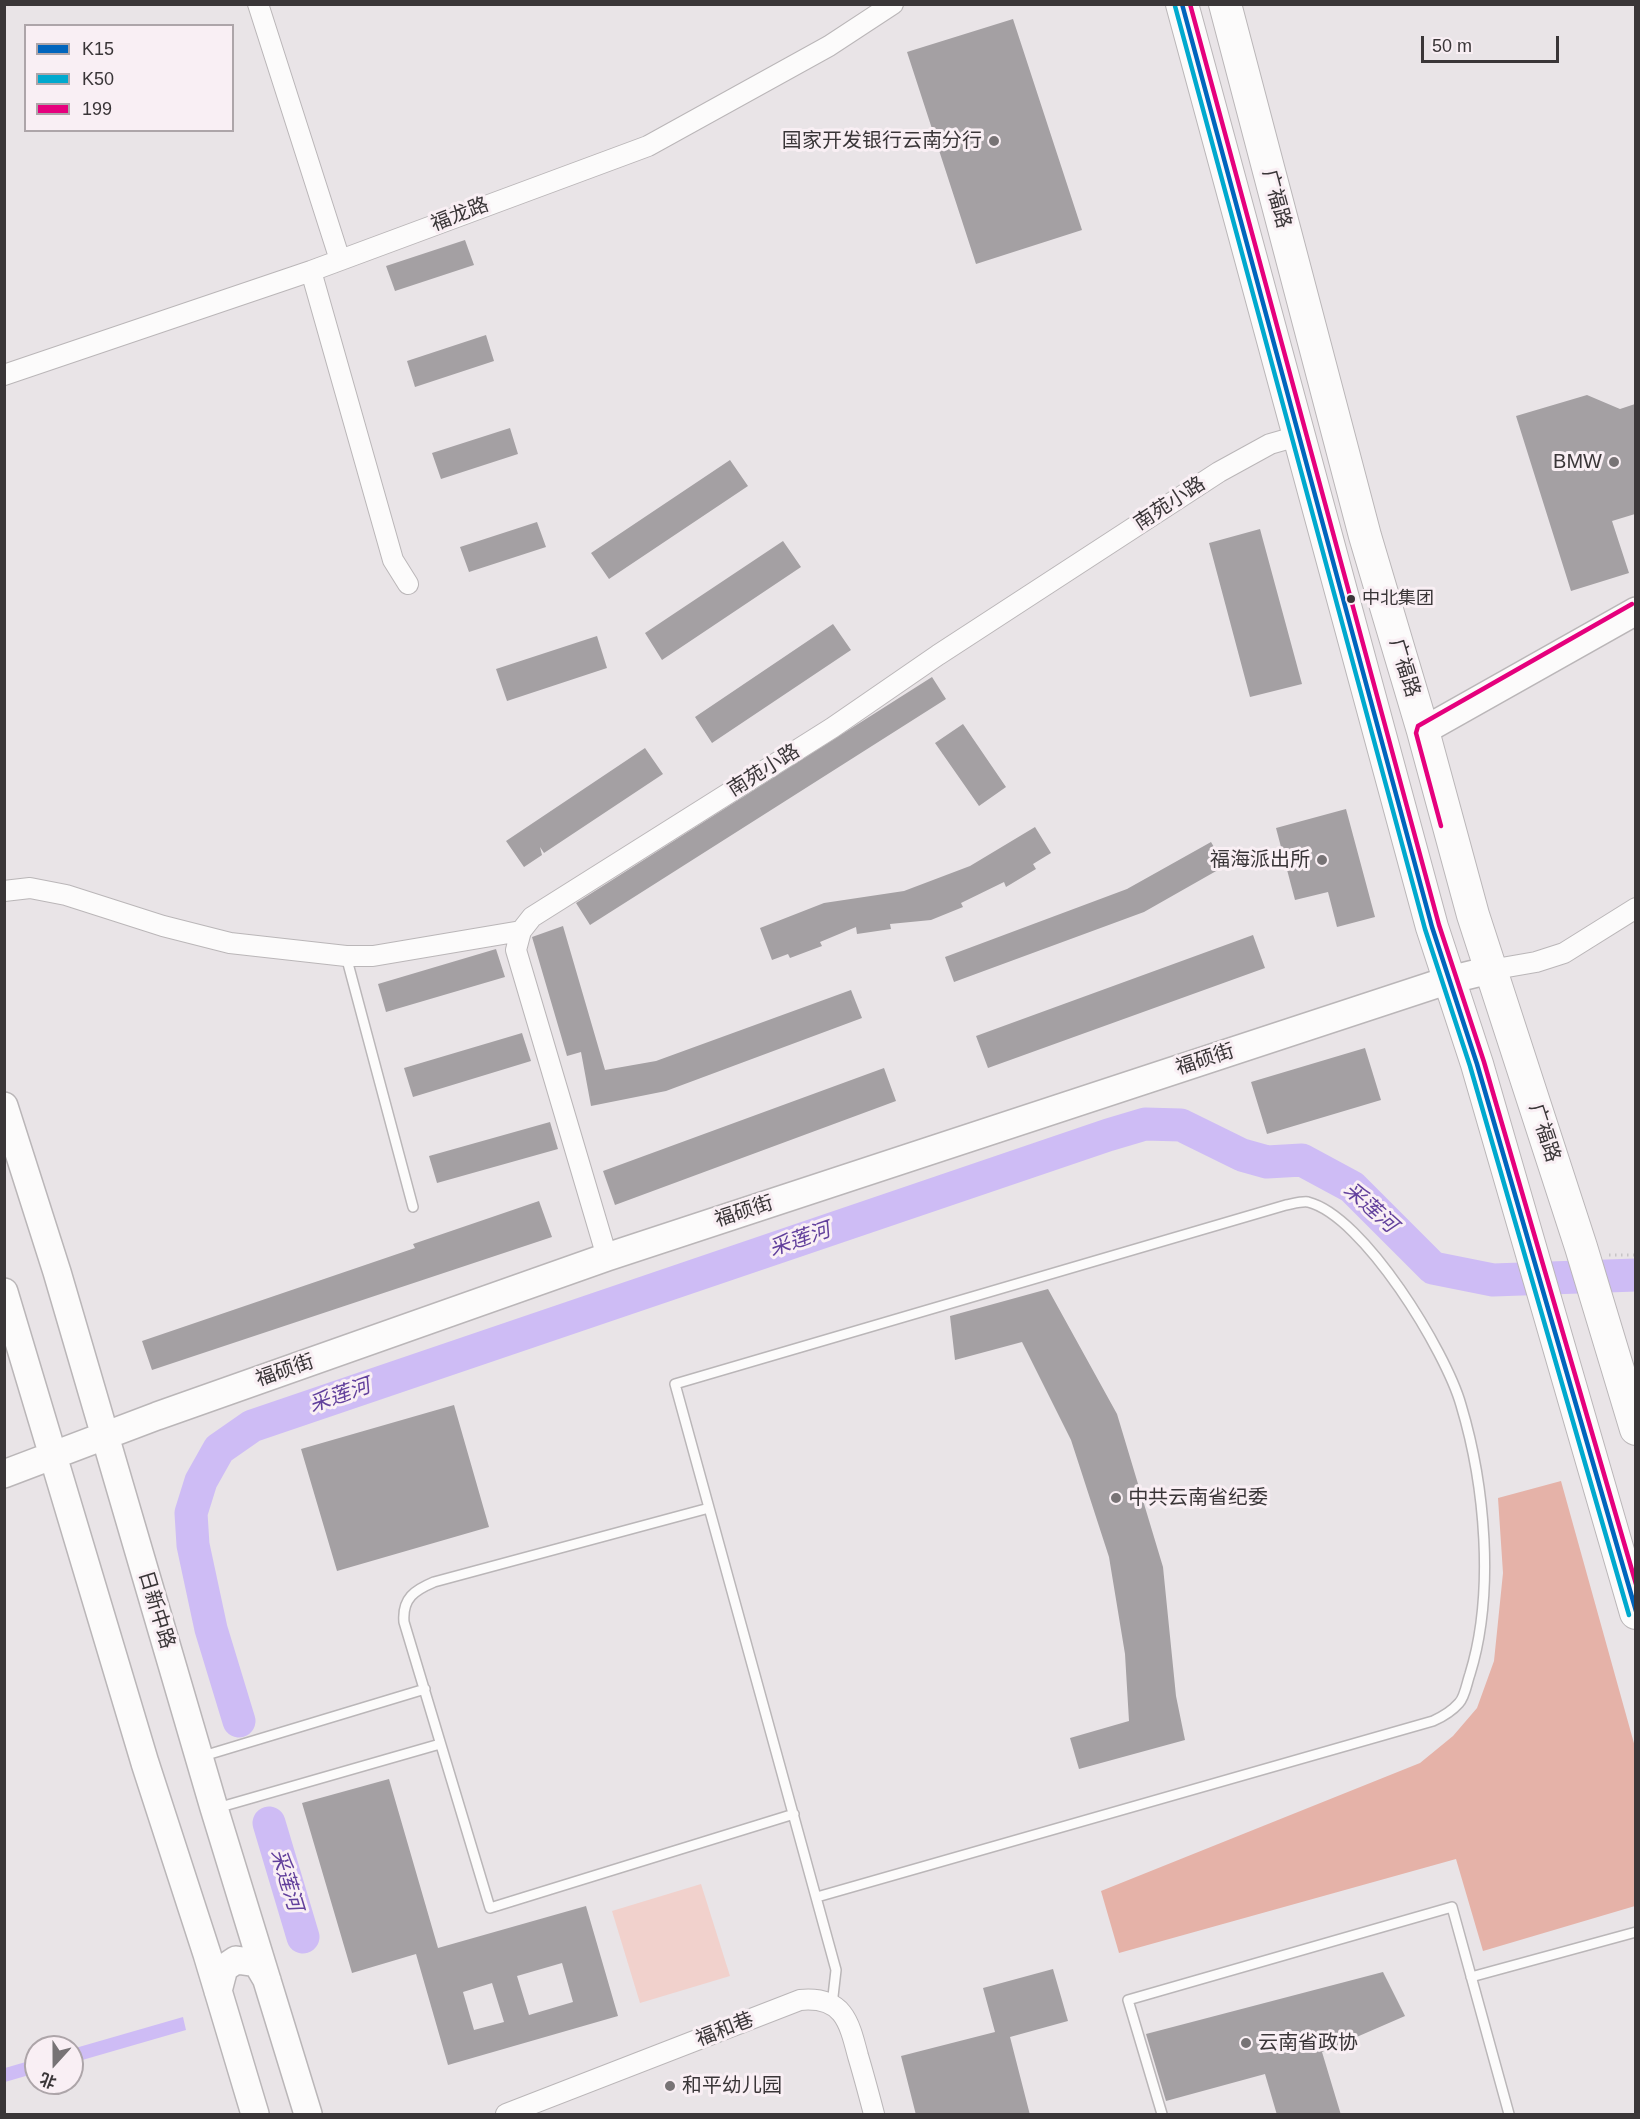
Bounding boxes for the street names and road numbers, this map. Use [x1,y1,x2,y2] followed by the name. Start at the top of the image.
[1257,167,1295,231] street label: 广福路
[428,193,492,237] street label: 福龙路
[1130,472,1210,536] street label: 南苑小路
[1384,636,1424,700] street label: 广福路
[724,740,804,802] street label: 南苑小路
[1173,1039,1237,1081] street label: 福硕街
[1523,1101,1565,1165] street label: 广福路
[712,1191,776,1233] street label: 福硕街
[253,1350,317,1392] street label: 福硕街
[133,1568,179,1652] street label: 日新中路
[693,2008,757,2052] street label: 福和巷

